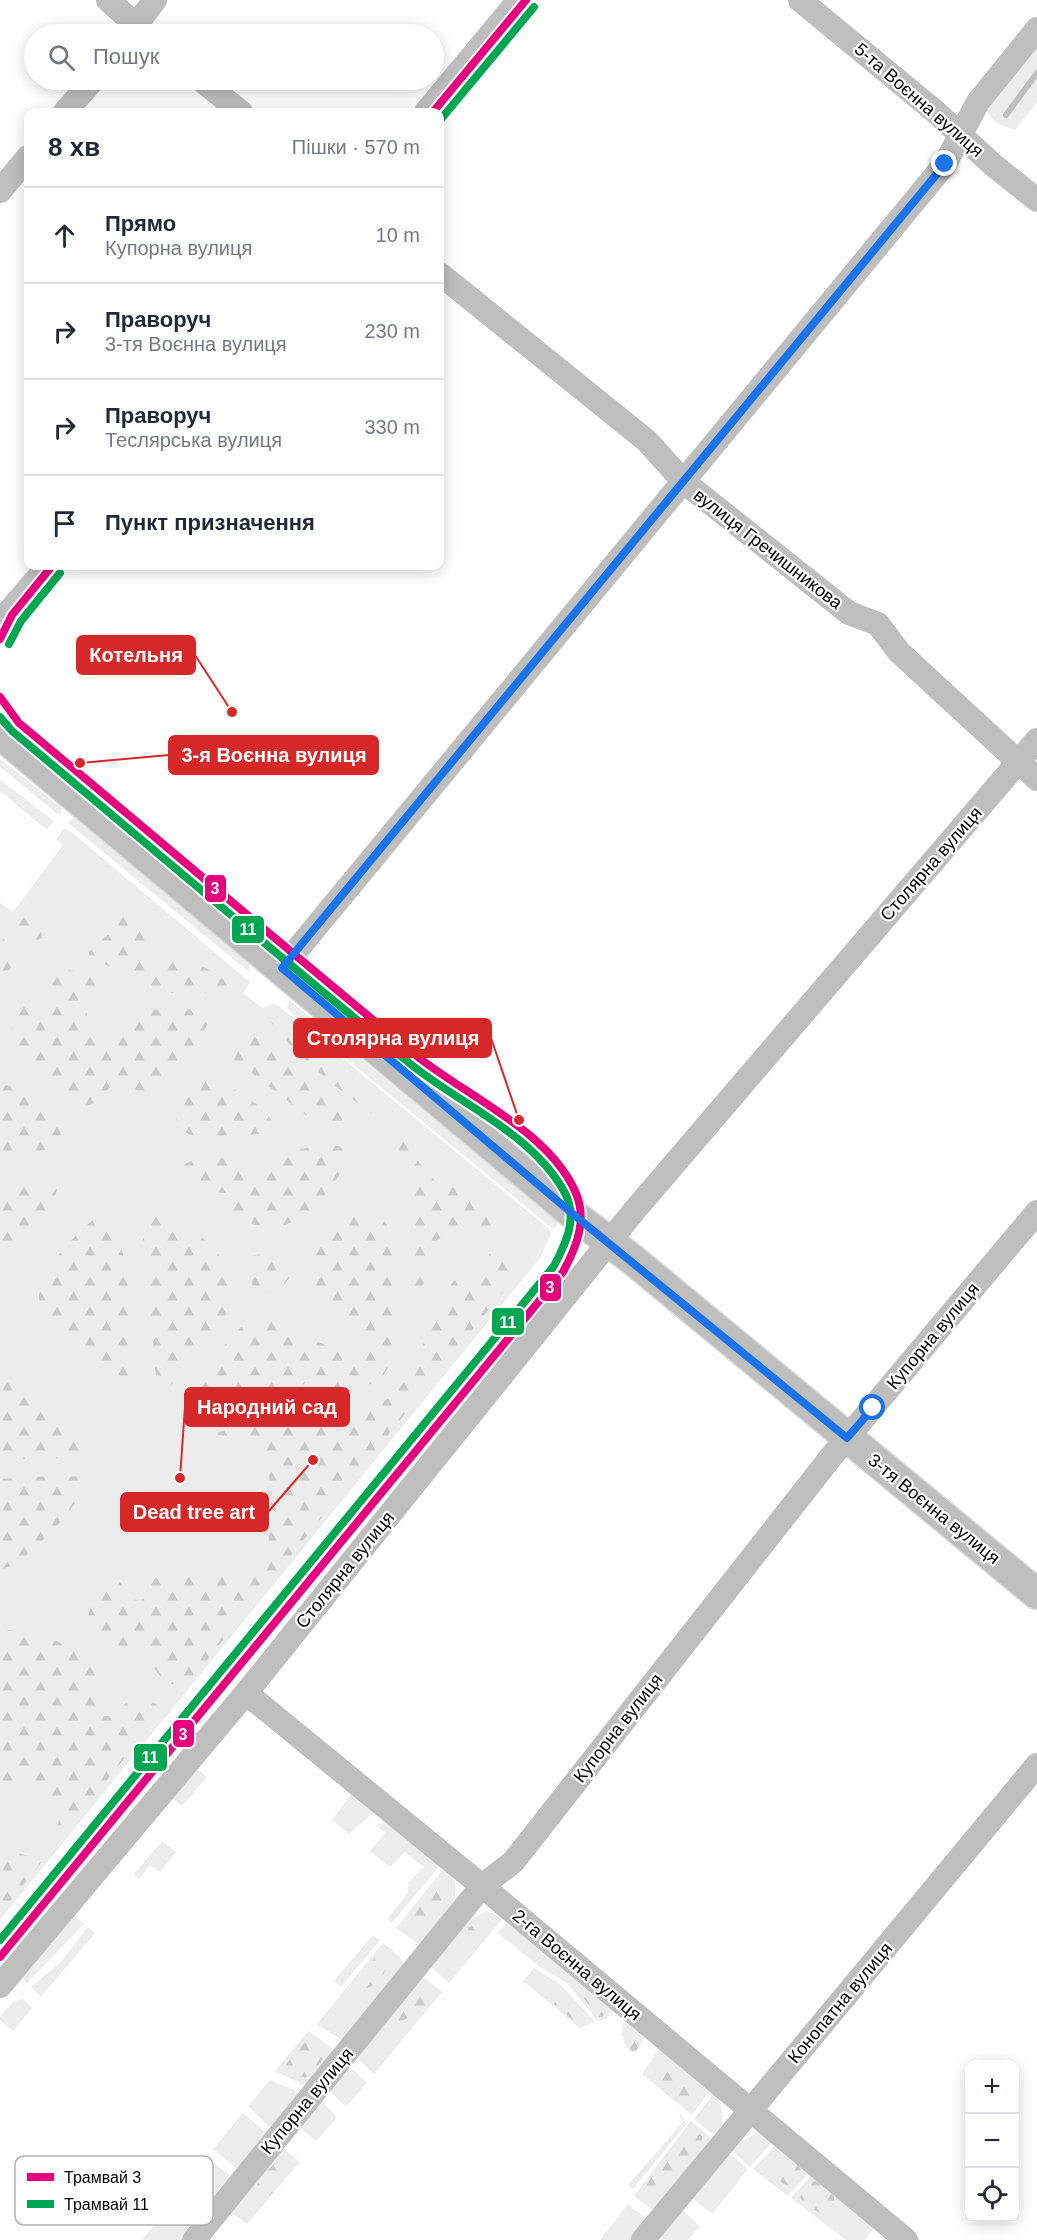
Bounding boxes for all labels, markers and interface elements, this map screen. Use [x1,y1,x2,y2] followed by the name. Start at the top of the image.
[24,24,444,90] search box
[851,39,987,161] street label: 5-та Воєнна вулиця
[45,41,78,74] icon: search
[93,44,159,69] text: Пошук
[48,132,100,162] text: 8 хв
[292,136,420,158] text: Пішки · 570 m
[931,150,957,176] route end
[105,211,176,236] text: Прямо
[48,219,81,252] icon: ahead
[376,224,420,246] text: 10 m
[105,237,252,259] text: Купорна вулиця
[105,307,211,332] text: Праворуч
[48,315,81,348] icon: right
[364,320,420,342] text: 230 m
[105,333,287,355] text: 3-тя Воєнна вулиця
[105,403,211,428] text: Праворуч
[48,411,81,444] icon: right
[364,416,420,438] text: 330 m
[105,429,282,451] text: Теслярська вулиця
[690,485,847,614] street label: вулиця Гречишникова
[48,507,81,540] icon: arrive
[105,510,315,535] text: Пункт призначення
[77,636,195,674] callout: Котельня
[89,644,183,666] text: Котельня
[169,736,378,774] callout: 3-я Воєнна вулиця
[181,744,367,766] text: 3-я Воєнна вулиця
[876,803,986,925] street label: Столярна вулиця
[204,874,227,903] line badge: 3
[211,880,220,897] text: 3
[231,915,265,944] line badge: 11
[240,921,257,938] text: 11
[294,1019,491,1057] callout: Столярна вулиця
[307,1027,479,1049] text: Столярна вулиця
[539,1273,562,1302] line badge: 3
[546,1279,555,1296] text: 3
[883,1279,983,1393] street label: Купорна вулиця
[491,1307,525,1336] line badge: 11
[500,1314,517,1331] text: 11
[185,1388,349,1426] callout: Народний сад
[859,1394,885,1420] route start
[197,1396,337,1418] text: Народний сад
[864,1450,1004,1568] street label: 3-тя Воєнна вулиця
[121,1493,268,1531] callout: Dead tree art
[133,1501,255,1523] text: Dead tree art
[292,1508,398,1632] street label: Столярна вулиця
[569,1670,667,1786] street label: Купорна вулиця
[172,1719,195,1748] line badge: 3
[179,1726,188,1743] text: 3
[133,1743,168,1772] line badge: 11
[142,1749,159,1766] text: 11
[509,1905,645,2025] street label: 2-га Воєнна вулиця
[784,1939,896,2067] street label: Конопатна вулиця
[257,2044,357,2158] street label: Купорна вулиця
[965,2060,1019,2222] map controls
[965,2060,1019,2114] button: +
[965,2114,1019,2168] button: −
[15,2156,213,2225] legend
[965,2168,1019,2222] button: locate
[64,2169,141,2186] text: Трамвай 3
[64,2196,149,2213] text: Трамвай 11

